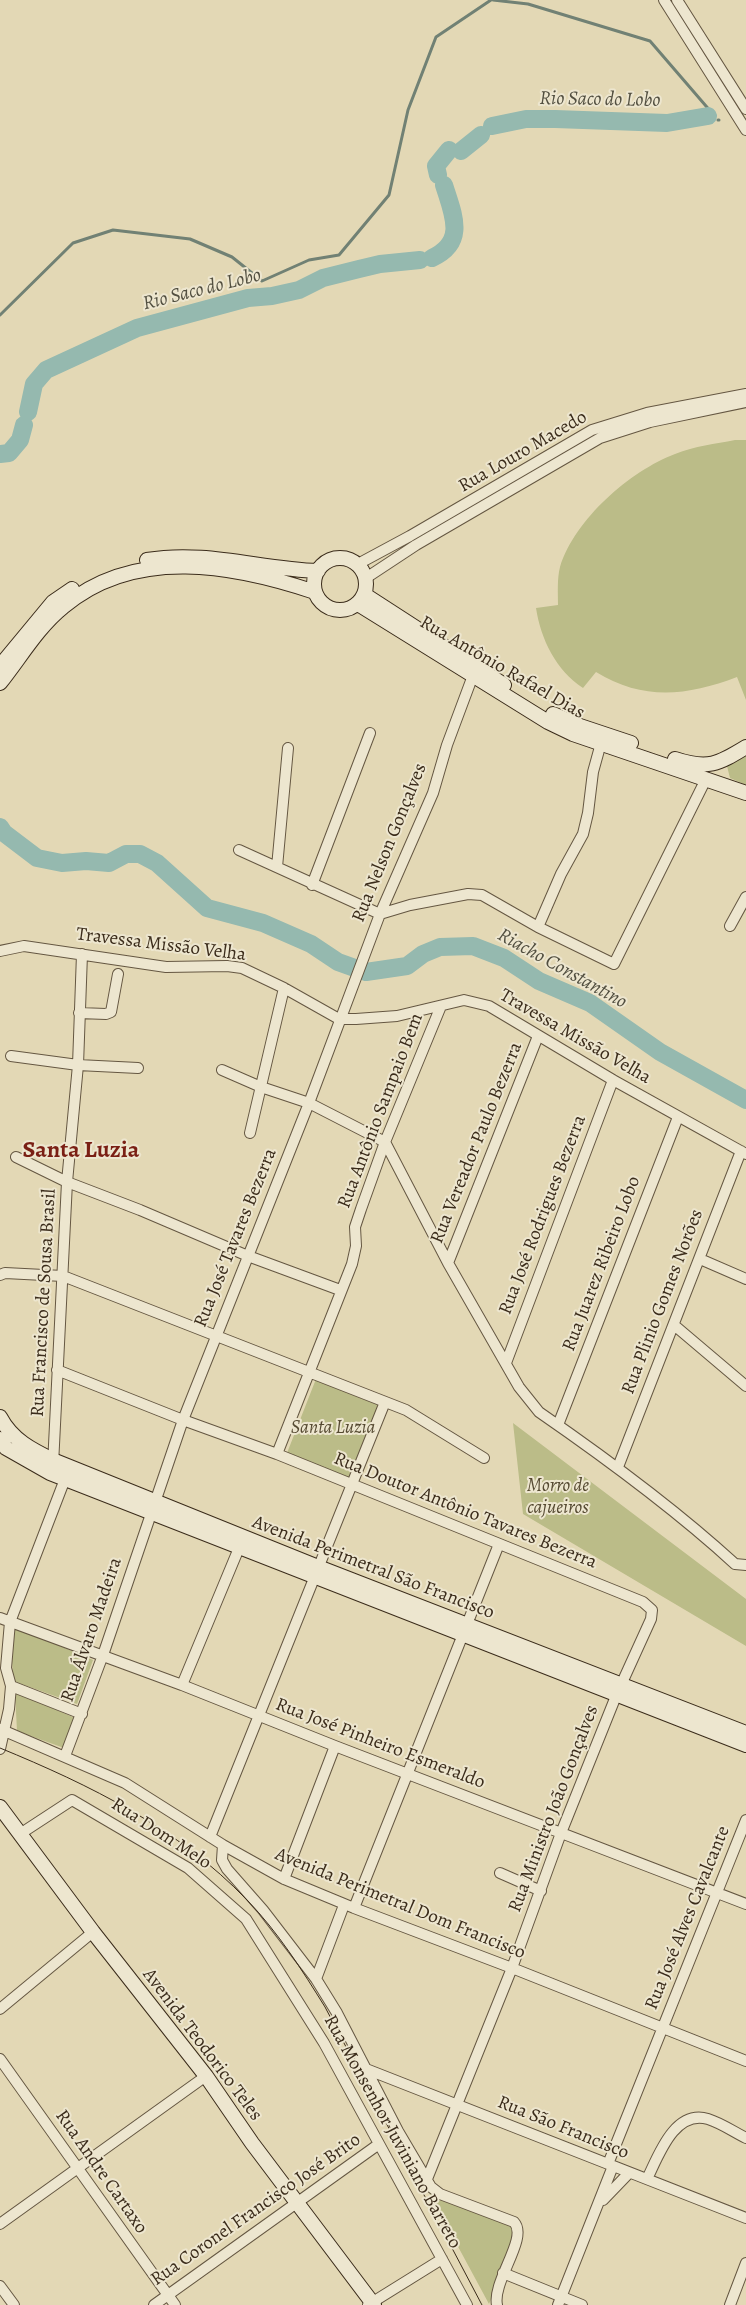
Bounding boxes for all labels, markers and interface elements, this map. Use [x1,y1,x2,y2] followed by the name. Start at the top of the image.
[539,87,661,113] water label: Rio Saco do Lobo
[140,264,264,316] water label: Rio Saco do Lobo
[455,406,591,498] street label: Rua Louro Macedo
[415,611,589,725] street label: Rua Antônio Rafael Dias
[348,760,432,926] street label: Rua Nelson Gonçalves
[75,923,247,967] street label: Travessa Missão Velha
[493,924,631,1014] water label: Riacho Constantino
[495,984,655,1090] street label: Travessa Missão Velha
[333,1010,429,1212] street label: Rua Antônio Sampaio Bem
[426,1039,528,1247] street label: Rua Vereador Paulo Bezerra
[494,1112,592,1318] street label: Rua José Rodrigues Bezerra
[23,1137,139,1165] district label: Santa Luzia
[190,1145,282,1331] street label: Rua José Tavares Bezerra
[558,1173,646,1355] street label: Rua Juarez Ribeiro Lobo
[27,1188,61,1418] street label: Rua Francisco de Sousa Brasil
[617,1206,709,1398] street label: Rua Plinio Gomes Norões
[291,1417,375,1439] park label: Santa Luzia
[330,1448,600,1574] street label: Rua Doutor Antônio Tavares Bezerra
[527,1475,589,1519] park label: Morro de cajueiros
[249,1511,497,1625] street label: Avenida Perimetral São Francisco
[57,1555,127,1705] street label: Rua Álvaro Madeira
[272,1693,488,1795] street label: Rua José Pinheiro Esmeraldo
[504,1702,604,1916] street label: Rua Ministro João Gonçalves
[107,1793,215,1875] street label: Rua Dom Melo
[641,1823,735,2013] street label: Rua José Alves Cavalcante
[271,1843,529,1965] street label: Avenida Perimetral Dom Francisco
[137,1964,267,2126] street label: Avenida Teodorico Teles
[318,2011,466,2253] street label: Rua Monsenhor Juviniano Barreto
[494,2091,632,2165] street label: Rua São Francisco
[50,2106,152,2238] street label: Rua Andre Cartaxo
[147,2129,365,2291] street label: Rua Coronel Francisco José Brito

